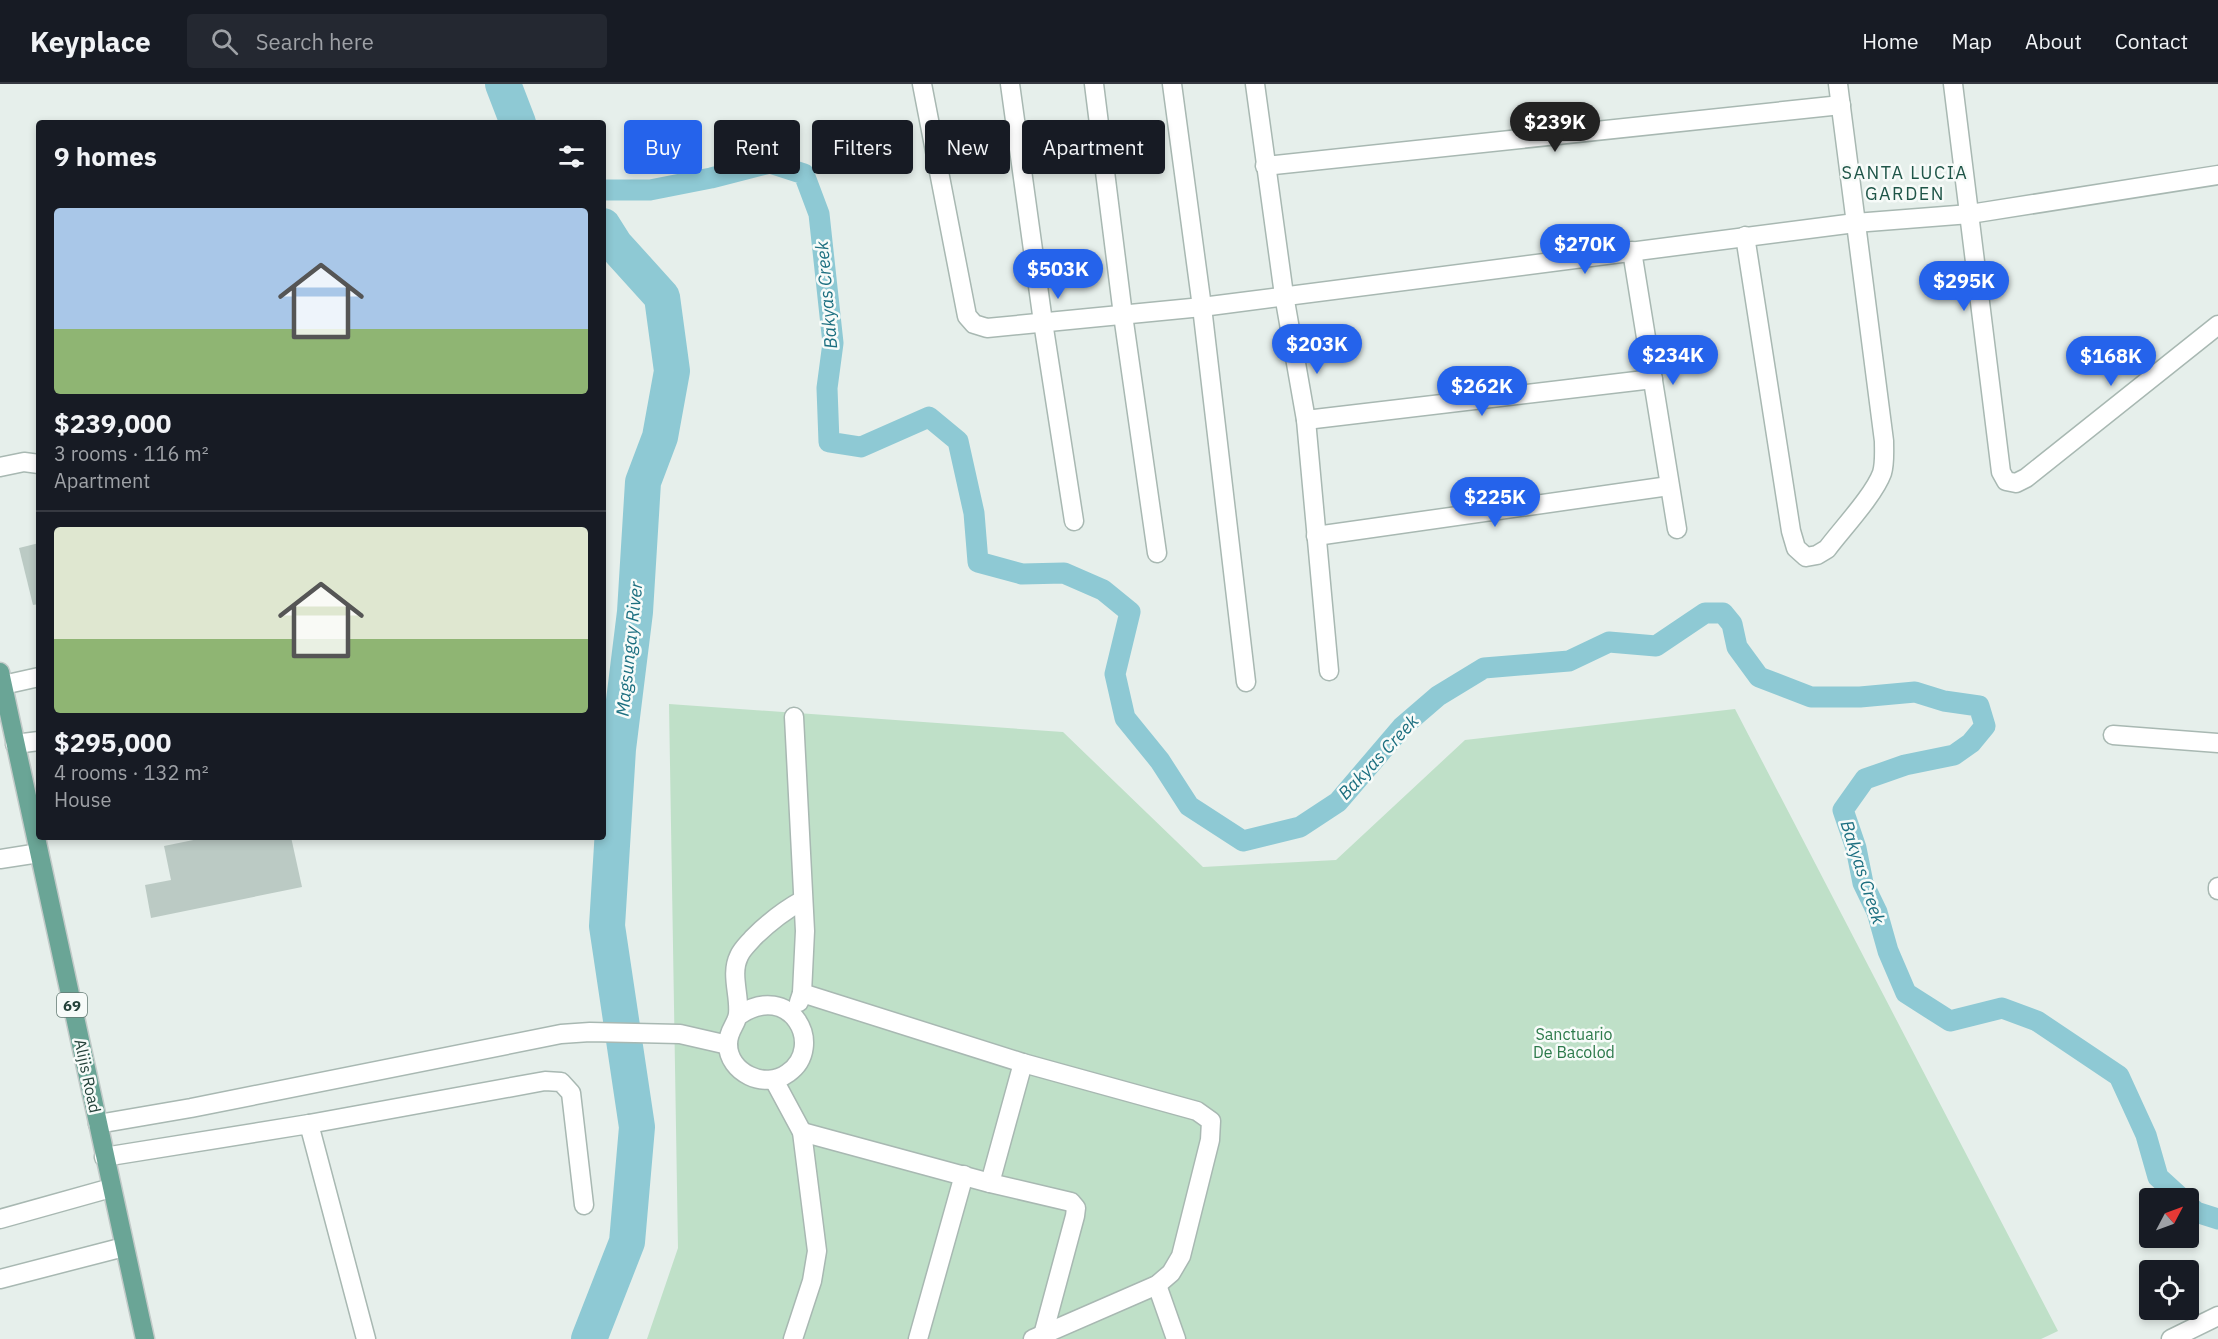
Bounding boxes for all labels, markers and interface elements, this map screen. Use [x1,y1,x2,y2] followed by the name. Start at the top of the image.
[187,14,607,68] search box
[30,23,151,60] text: Keyplace
[208,25,241,58] icon: search
[256,27,374,56] text: Search here
[1862,27,1919,55] text: Home
[1952,27,1992,55] text: Map
[2025,27,2082,55] text: About
[2115,27,2188,55] text: Contact
[1513,102,1597,153] pin: $239K
[1524,108,1586,135] text: $239K
[624,120,702,174] chip: Buy
[714,120,800,174] chip: Rent
[812,120,913,174] chip: Filters
[925,120,1010,174] chip: New
[1022,120,1165,174] chip: Apartment
[54,139,157,173] text: 9 homes
[555,140,588,173] icon: filters
[1842,161,1968,205] district label: SANTA LUCIA GARDEN
[1543,224,1627,275] pin: $270K
[1554,230,1616,257] text: $270K
[810,240,842,350] water label: Bakyas Creek
[267,247,375,355] icon: home
[1016,249,1100,300] pin: $503K
[1027,255,1089,282] text: $503K
[1922,261,2006,312] pin: $295K
[1933,267,1995,294] text: $295K
[1275,324,1359,375] pin: $203K
[1286,330,1348,357] text: $203K
[1631,335,1715,386] pin: $234K
[2069,336,2153,387] pin: $168K
[1642,341,1704,368] text: $234K
[2080,342,2142,369] text: $168K
[1440,366,1524,417] pin: $262K
[1451,372,1513,399] text: $262K
[54,406,171,440] text: $239,000
[54,440,209,467] text: 3 rooms · 116 m²
[54,467,150,494] text: Apartment
[1453,477,1537,528] pin: $225K
[1464,483,1526,510] text: $225K
[267,566,375,674] icon: home
[610,580,648,718] water label: Magsungay River
[1333,709,1424,804] water label: Bakyas Creek
[54,725,171,759] text: $295,000
[54,759,209,786] text: 4 rooms · 132 m²
[54,786,111,813] text: House
[1835,817,1891,927] water label: Bakyas Creek
[57,993,87,1017] road number: 69
[1533,1024,1615,1062] park label: Sanctuario De Bacolod
[70,1037,106,1115] street label: Alijis Road
[2139,1188,2199,1248] north arrow
[2139,1188,2199,1320] map controls
[2139,1260,2199,1320] button: locate

